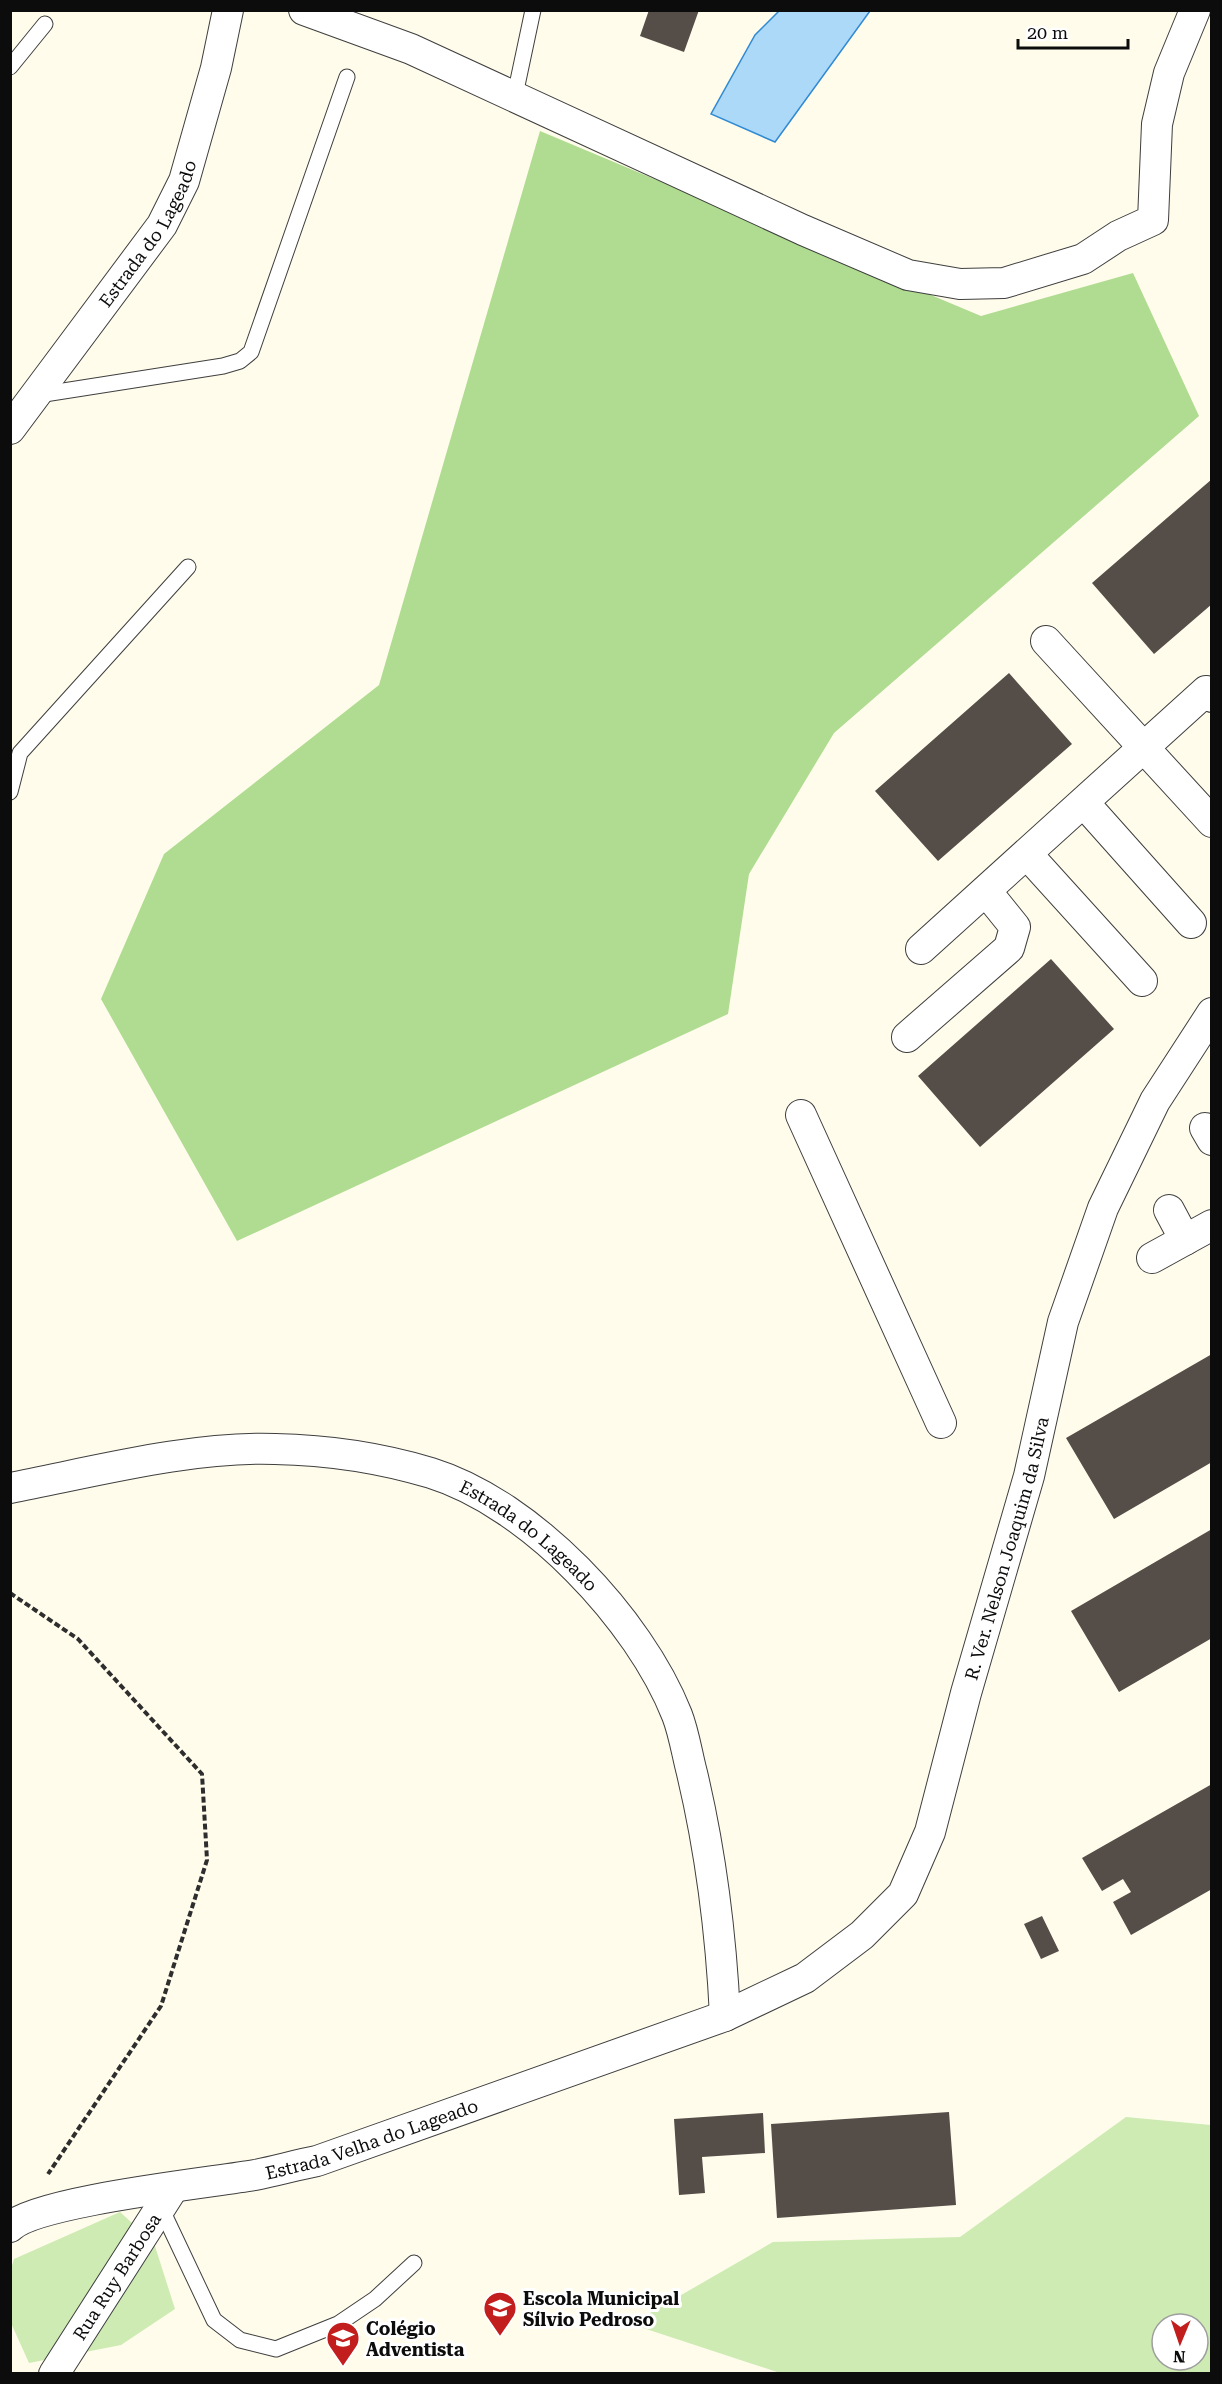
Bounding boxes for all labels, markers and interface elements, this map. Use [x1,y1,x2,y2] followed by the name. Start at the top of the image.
[1018,12,1128,50] scale bar
[1027,22,1068,43] text: 20 m
[94,158,200,311] street label: Estrada do Lageado
[960,1414,1052,1682] street label: R. Ver. Nelson Joaquim da Silva
[457,1475,602,1595] street label: Estrada do Lageado
[263,2094,481,2183] street label: Estrada Velha do Lageado
[68,2209,165,2344] street label: Rua Ruy Barbosa
[523,2288,679,2330] place label: Escola Municipal Sílvio Pedroso
[482,2290,518,2337] school or university icon: Escola Municipal Sílvio Pedroso
[1150,2312,1210,2372] north arrow
[366,2318,465,2360] place label: Colégio Adventista
[325,2320,361,2367] school or university icon: Colégio Adventista
[1173,2347,1186,2366] text: N

